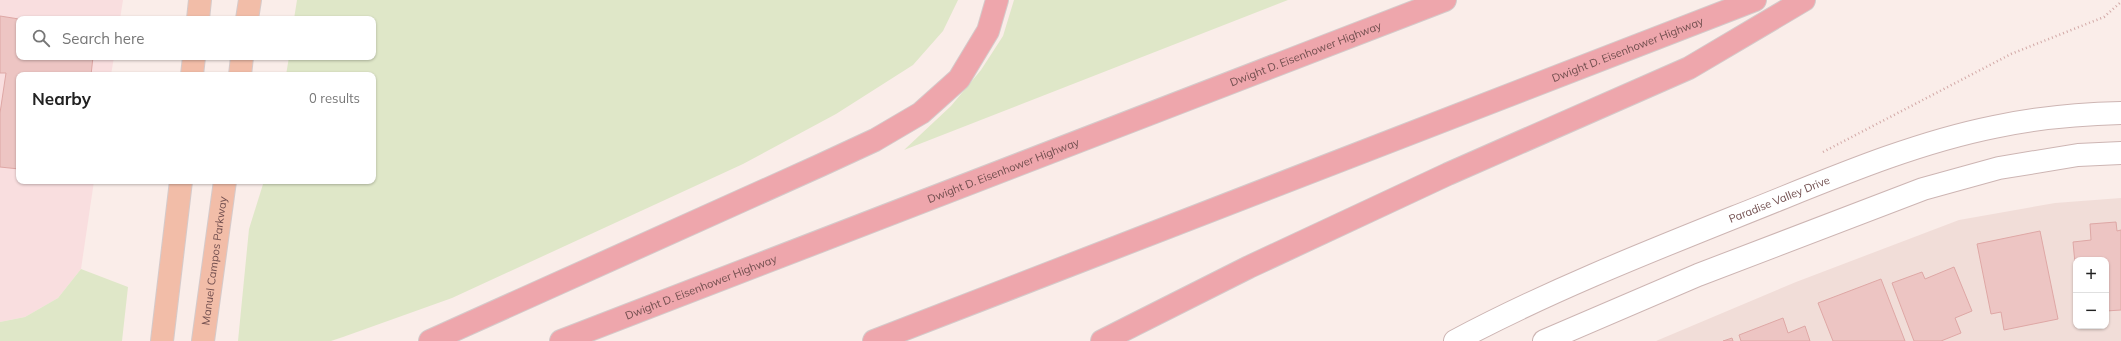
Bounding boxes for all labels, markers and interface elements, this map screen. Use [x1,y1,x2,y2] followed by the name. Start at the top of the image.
[1550,14,1705,85] street label: Dwight D. Eisenhower Highway
[16,16,376,60] search box
[1228,18,1383,89] street label: Dwight D. Eisenhower Highway
[30,27,52,49] icon: search
[62,29,144,48] text: Search here
[32,88,91,109] text: Nearby
[309,90,360,106] text: 0 results
[925,135,1081,206] street label: Dwight D. Eisenhower Highway
[1727,173,1832,226] street label: Paradise Valley Drive
[198,195,230,326] street label: Manuel Campos Parkway
[623,251,779,323] street label: Dwight D. Eisenhower Highway
[2073,257,2109,329] map controls
[2073,257,2109,293] button: +
[2073,293,2109,329] button: −

